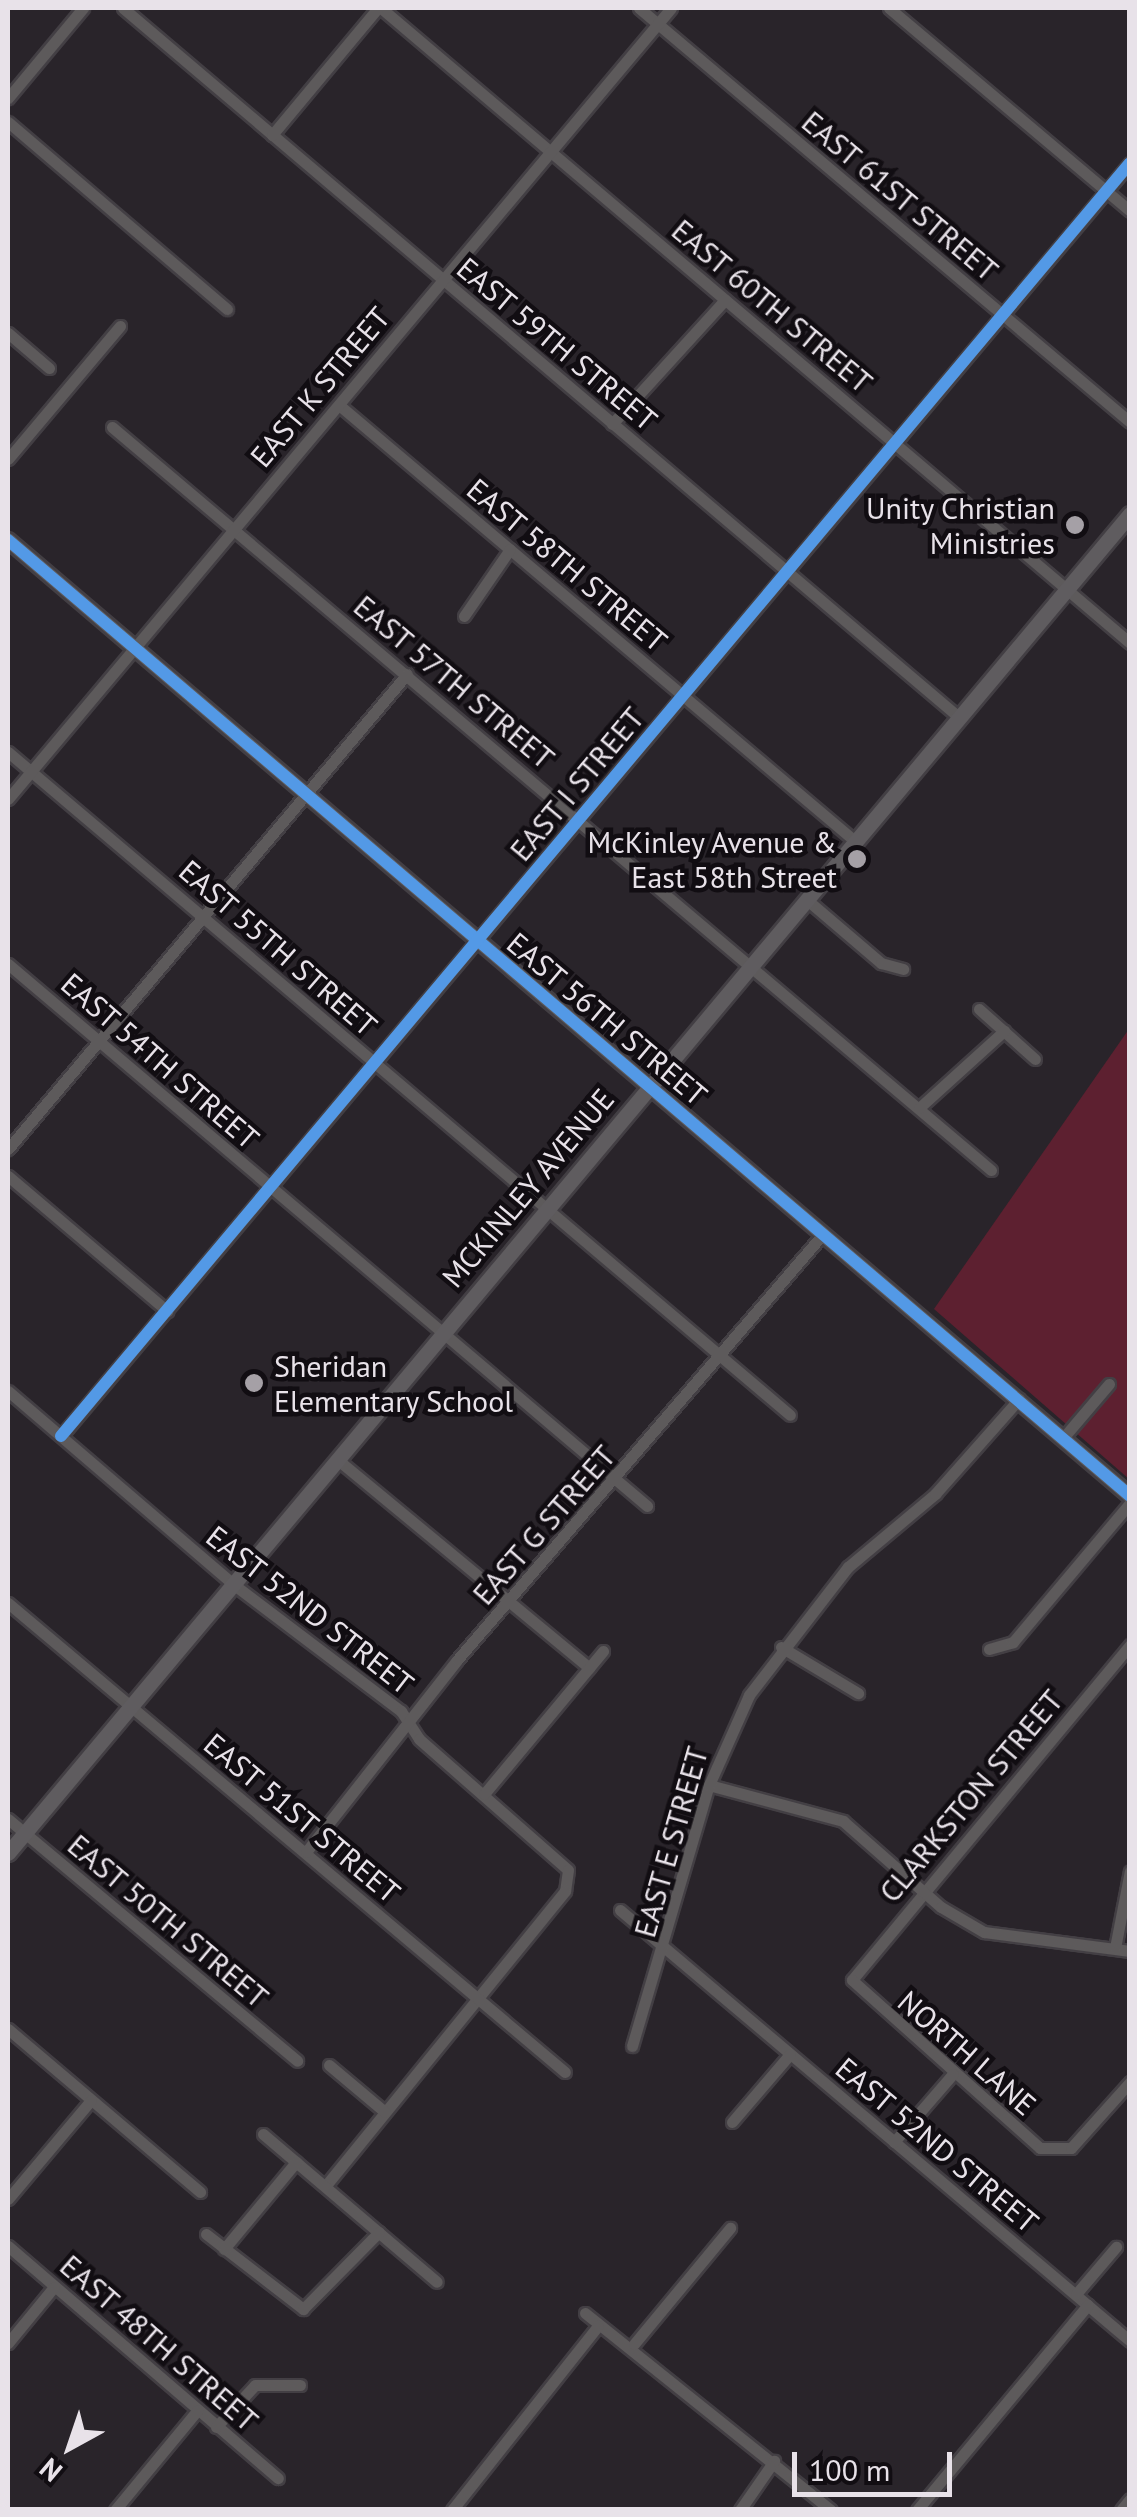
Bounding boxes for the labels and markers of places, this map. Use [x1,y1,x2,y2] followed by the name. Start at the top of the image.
[865,490,1055,560] place label: Unity Christian Ministries
[1064,514,1086,536] marker: Unity Christian Ministries
[586,824,837,894] place label: McKinley Avenue & East 58th Street
[846,848,868,870] marker: McKinley Avenue & East 58th Street
[274,1348,514,1418] place label: Sheridan Elementary School
[243,1372,265,1394] marker: Sheridan Elementary School

